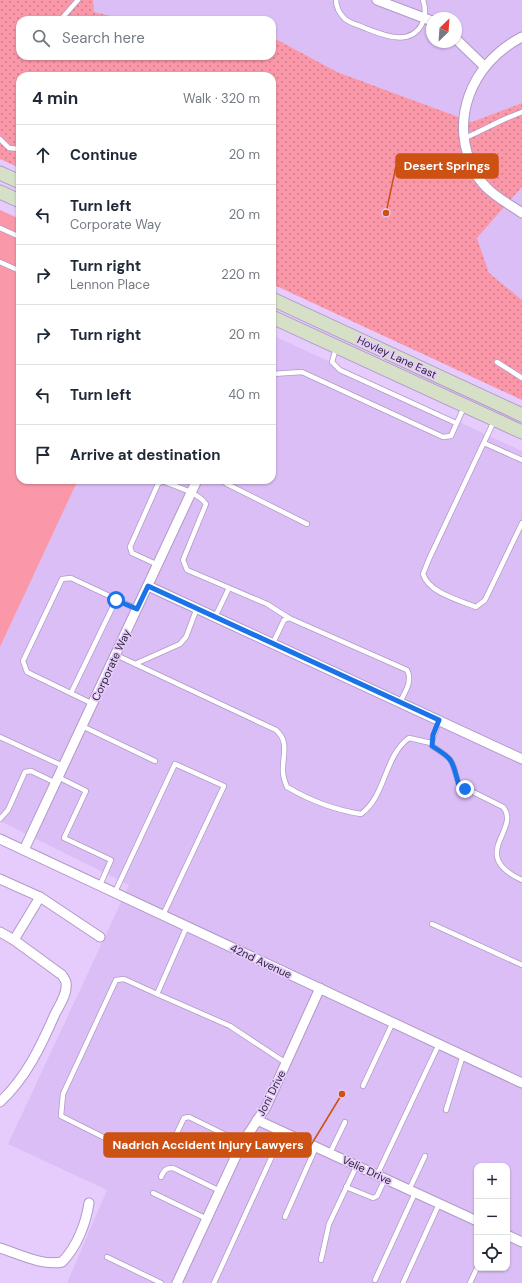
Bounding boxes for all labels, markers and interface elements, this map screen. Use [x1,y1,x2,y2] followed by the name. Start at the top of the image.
[426,12,462,48] north arrow
[16,16,276,60] search box
[30,27,52,49] icon: search
[62,28,145,48] text: Search here
[32,87,78,109] text: 4 min
[183,90,260,107] text: Walk · 320 m
[32,144,54,166] icon: ahead
[70,145,138,165] text: Continue
[229,146,260,163] text: 20 m
[396,154,498,178] callout: Desert Springs
[404,158,490,174] text: Desert Springs
[70,196,131,216] text: Turn left
[32,204,54,226] icon: left
[229,206,260,223] text: 20 m
[70,216,161,233] text: Corporate Way
[70,256,141,276] text: Turn right
[32,264,54,286] icon: right
[221,266,260,283] text: 220 m
[70,276,150,293] text: Lennon Place
[32,324,54,346] icon: right
[70,325,141,345] text: Turn right
[229,326,260,343] text: 20 m
[355,332,439,382] street label: Hovley Lane East
[32,384,54,406] icon: left
[70,385,131,405] text: Turn left
[228,386,260,403] text: 40 m
[32,444,54,466] icon: arrive
[70,445,221,465] text: Arrive at destination
[107,591,125,609] route start
[88,627,134,703] street label: Corporate Way
[456,780,474,798] route end
[228,941,294,981] street label: 42nd Avenue
[253,1068,289,1118] street label: Joni Drive
[104,1133,311,1157] callout: Nadrich Accident Injury Lawyers
[112,1137,304,1153] text: Nadrich Accident Injury Lawyers
[340,1152,394,1188] street label: Velie Drive
[474,1163,510,1271] map controls
[474,1163,510,1199] button: +
[474,1199,510,1235] button: −
[474,1235,510,1271] button: locate

